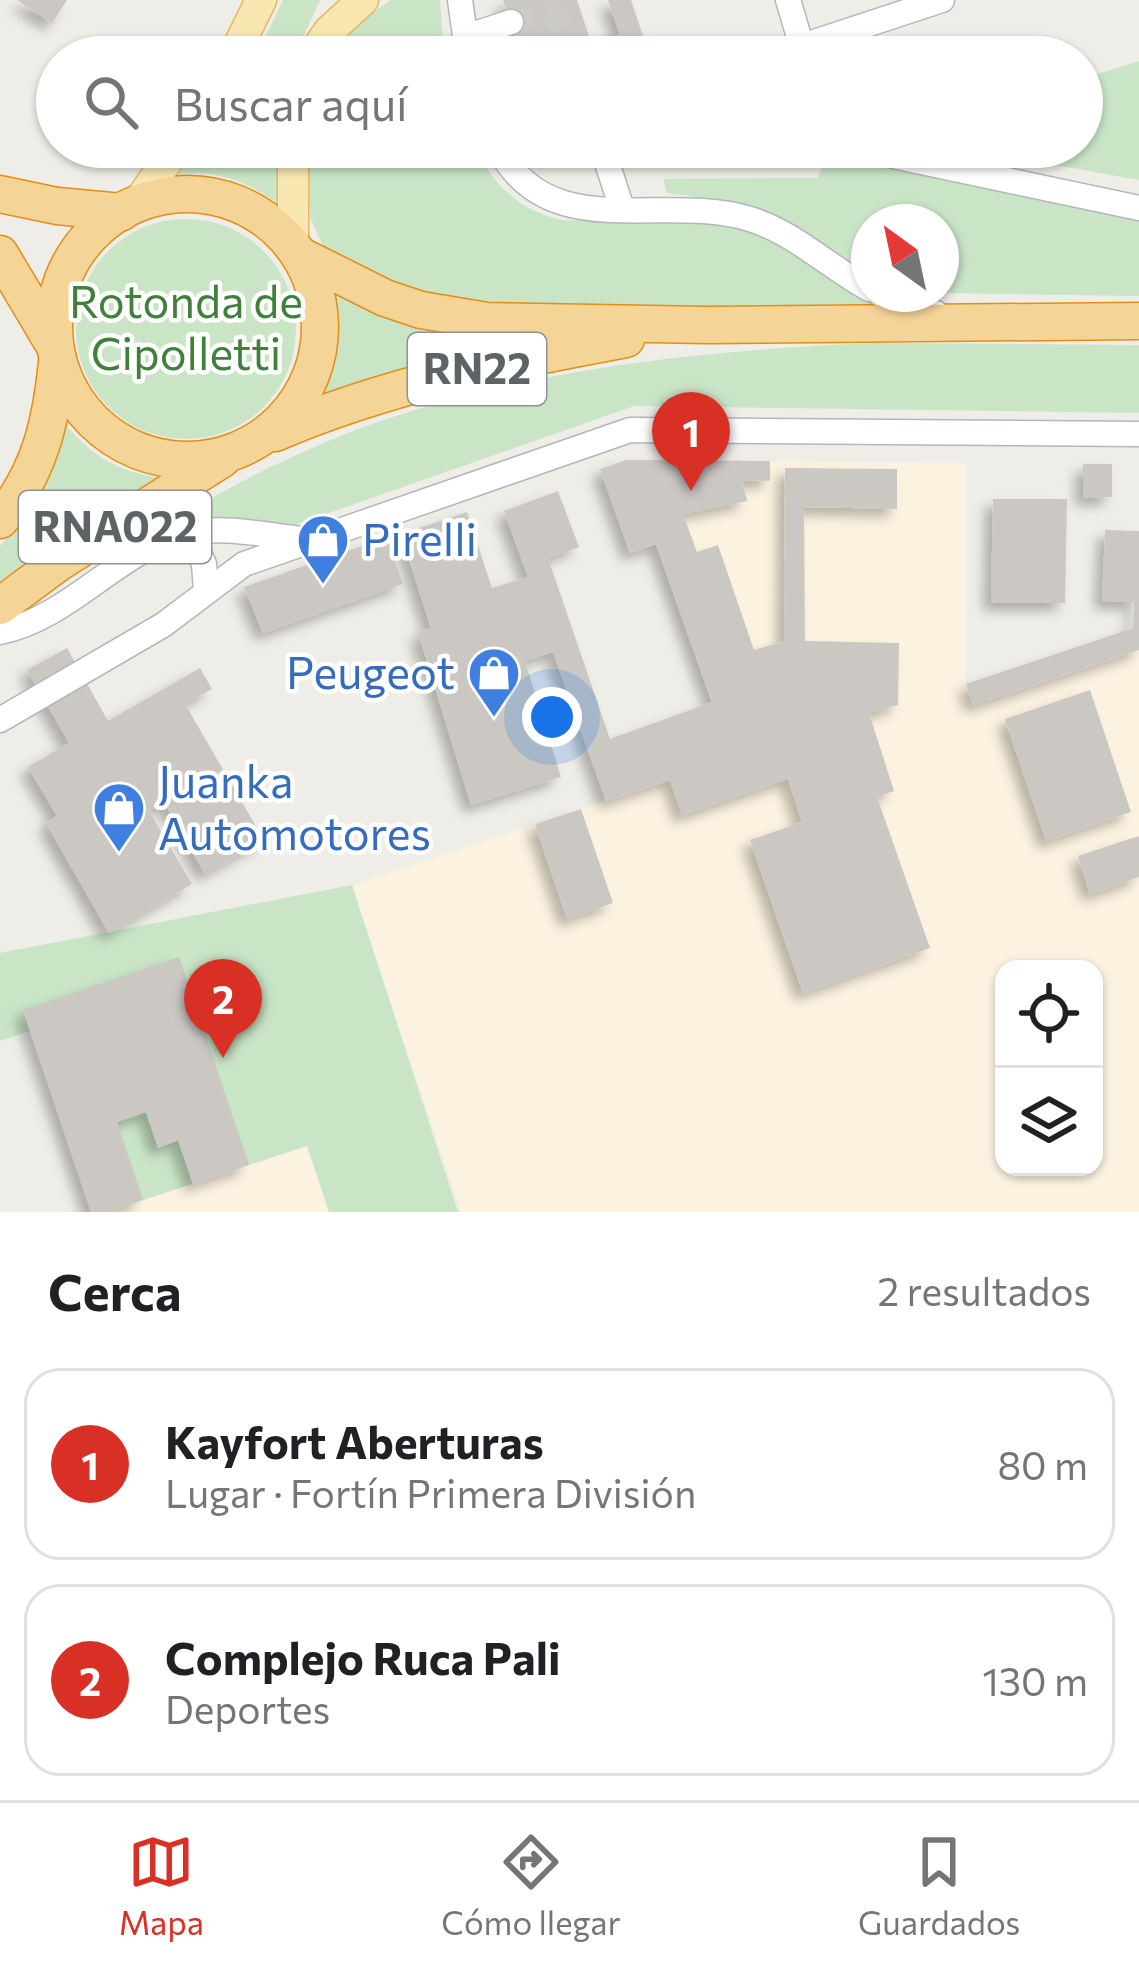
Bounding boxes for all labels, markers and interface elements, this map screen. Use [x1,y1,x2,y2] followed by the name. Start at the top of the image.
[36,36,1103,168] search box
[78,69,144,135] icon: search
[174,75,408,130] text: Buscar aquí
[851,204,959,312] north arrow
[69,272,303,379] park label: Rotonda de Cipolletti
[408,333,546,405] road number: RN22
[652,392,730,491] pin: 1
[19,491,211,563] road number: RNA022
[362,510,477,565] place label: Pirelli
[295,512,351,586] shop icon: Pirelli
[286,643,455,698] place label: Peugeot
[466,645,522,719] shop icon: Peugeot
[522,687,582,747] your location
[158,752,431,859] place label: Juanka Automotores
[91,780,147,854] shop icon: Juanka Automotores
[184,959,262,1058] pin: 2
[995,960,1103,1176] map controls
[995,960,1103,1068] button: locate
[995,1068,1103,1176] button: layers
[48,1259,182,1322] text: Cerca
[877,1266,1091,1314] text: 2 resultados
[165,1413,544,1468] text: Kayfort Aberturas
[81,1440,99,1488] text: 1
[997,1440,1088,1488] text: 80 m
[165,1468,696,1516] text: Lugar · Fortín Primera División
[165,1629,561,1684] text: Complejo Ruca Pali
[79,1656,101,1704] text: 2
[982,1656,1088,1704] text: 130 m
[165,1684,330,1732] text: Deportes
[119,1829,204,1942] tab: Mapa
[441,1829,621,1942] tab: Cómo llegar
[858,1829,1020,1942] tab: Guardados

